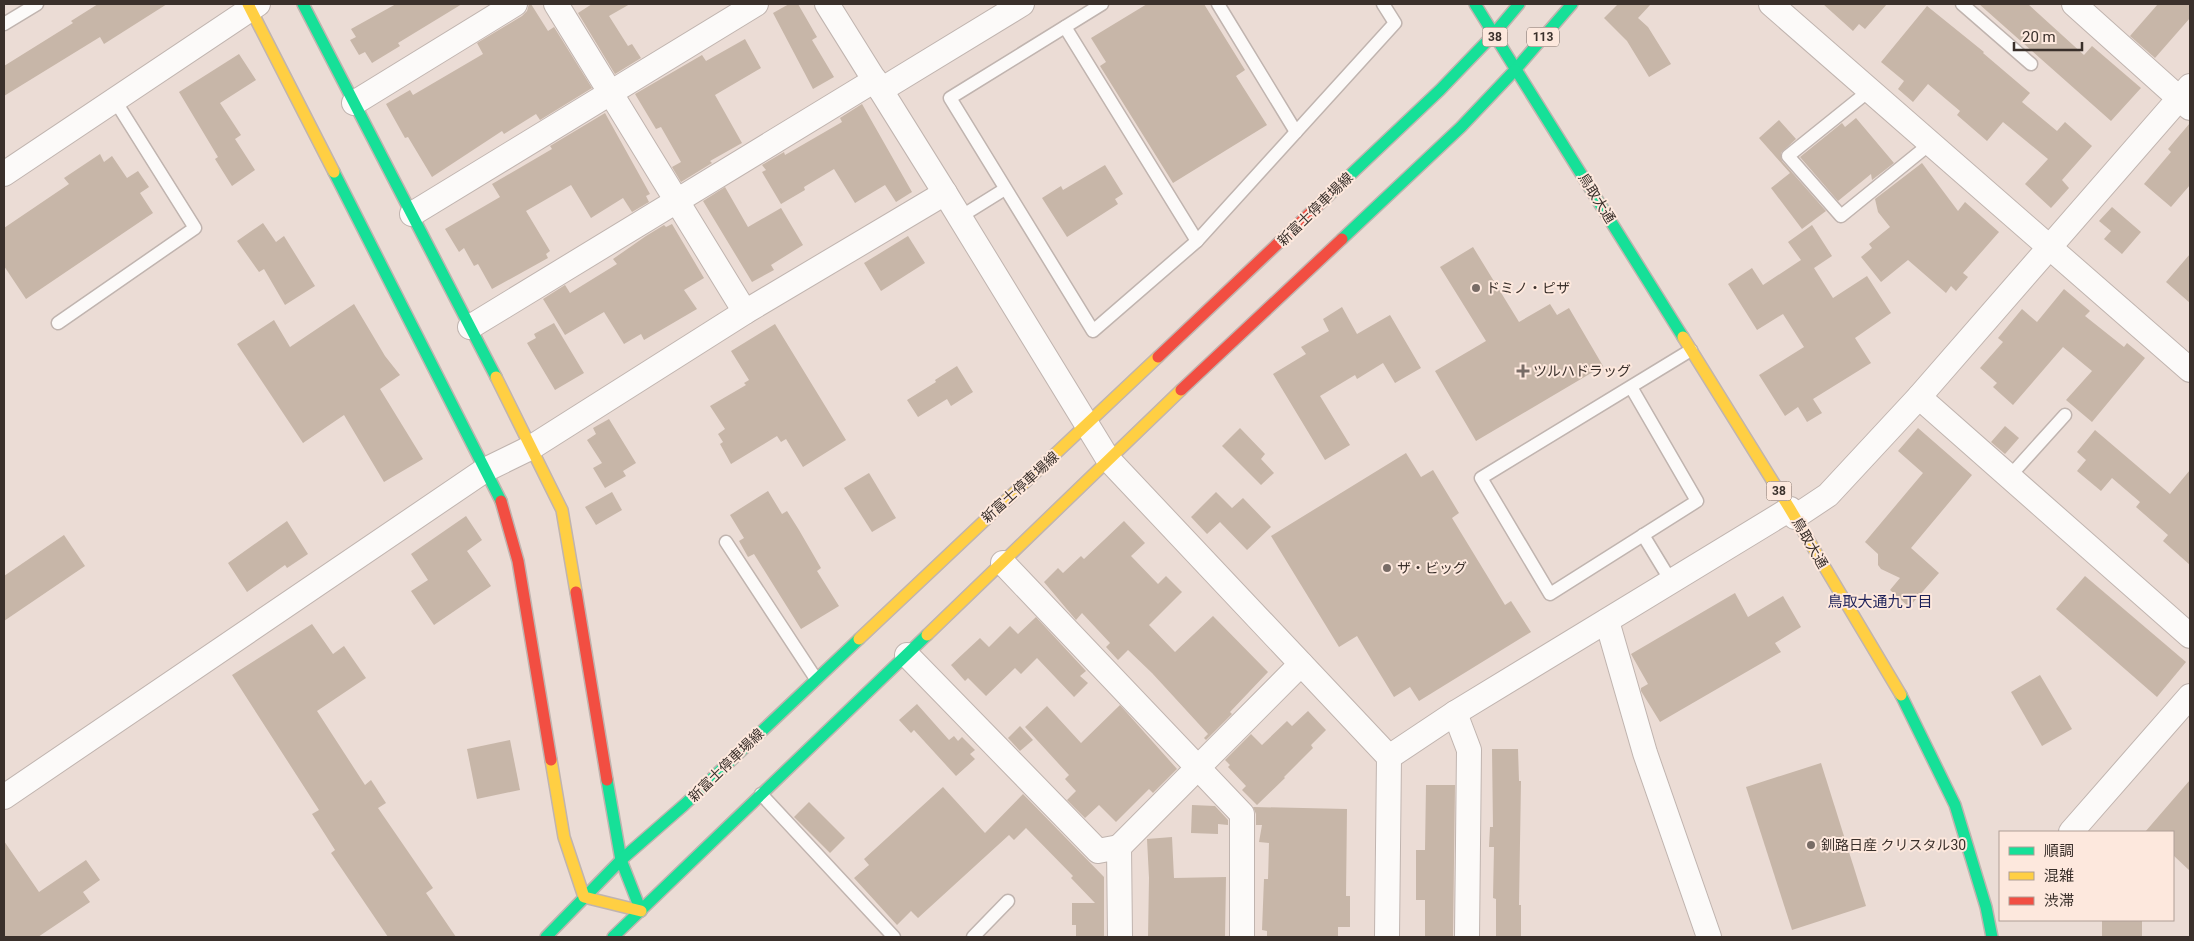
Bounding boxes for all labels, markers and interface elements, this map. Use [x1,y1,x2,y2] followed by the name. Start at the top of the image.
[2014,20,2082,52] scale bar
[1482,28,1508,46] road number: 38
[1527,28,1559,46] road number: 113
[2022,28,2056,46] text: 20 m
[1274,169,1356,249] street label: 新富士停車場線
[1575,170,1619,226] street label: 鳥取大通
[1486,280,1570,296] place label: ドミノ・ピザ
[1470,282,1482,294] marker: ドミノ・ピザ
[1533,363,1631,379] place label: ツルハドラッグ
[1517,365,1529,377] marker: ツルハドラッグ
[978,448,1062,526] street label: 新富士停車場線
[1766,482,1792,501] road number: 38
[1789,515,1831,571] street label: 鳥取大通
[1397,560,1467,576] place label: ザ・ビッグ
[1381,562,1393,574] marker: ザ・ビッグ
[1827,593,1933,611] district label: 鳥取大通九丁目
[685,725,767,805] street label: 新富士停車場線
[1999,831,2174,921] legend
[1821,837,1966,853] place label: 釧路日産 クリスタル30
[1805,839,1817,851] marker: 釧路日産 クリスタル30
[2044,842,2074,860] text: 順調
[2044,867,2074,885] text: 混雑
[2044,892,2074,910] text: 渋滞

